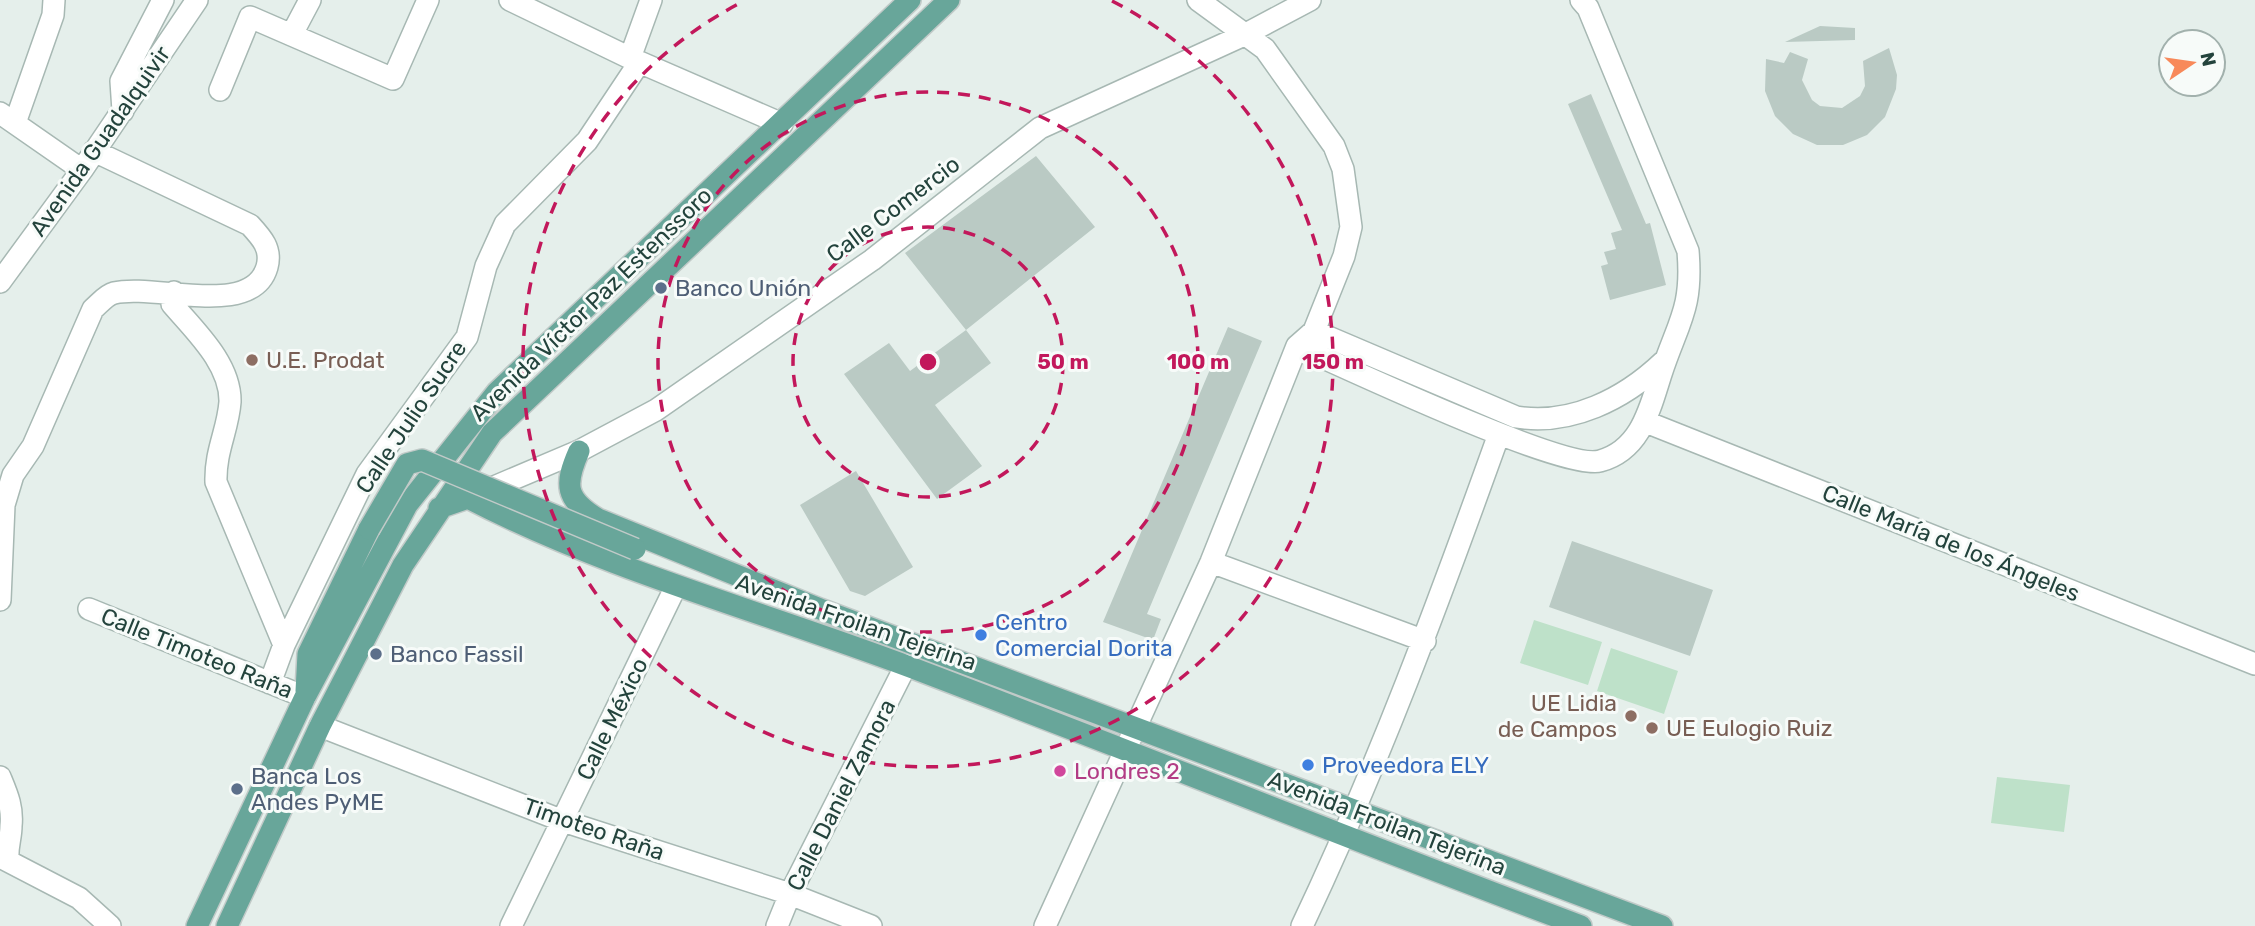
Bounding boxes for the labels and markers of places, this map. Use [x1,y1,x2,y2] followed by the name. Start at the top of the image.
[675,274,811,302] place label: Banco Unión
[653,280,669,296] marker: Banco Unión
[266,346,384,374] place label: U.E. Prodat
[916,350,940,374] centre of rings
[244,352,260,368] marker: U.E. Prodat
[995,608,1173,662] place label: Centro Comercial Dorita
[973,627,989,643] marker: Centro Comercial Dorita
[390,640,524,668] place label: Banco Fassil
[368,646,384,662] marker: Banco Fassil
[1498,689,1617,743] place label: UE Lidia de Campos
[1623,708,1639,724] marker: UE Lidia de Campos
[1666,714,1832,742] place label: UE Eulogio Ruiz
[1644,720,1660,736] marker: UE Eulogio Ruiz
[1322,751,1489,779] place label: Proveedora ELY
[1074,757,1180,785] place label: Londres 2
[1300,757,1316,773] marker: Proveedora ELY
[251,762,384,816] place label: Banca Los Andes PyME
[1052,763,1068,779] marker: Londres 2
[229,781,245,797] marker: Banca Los Andes PyME

